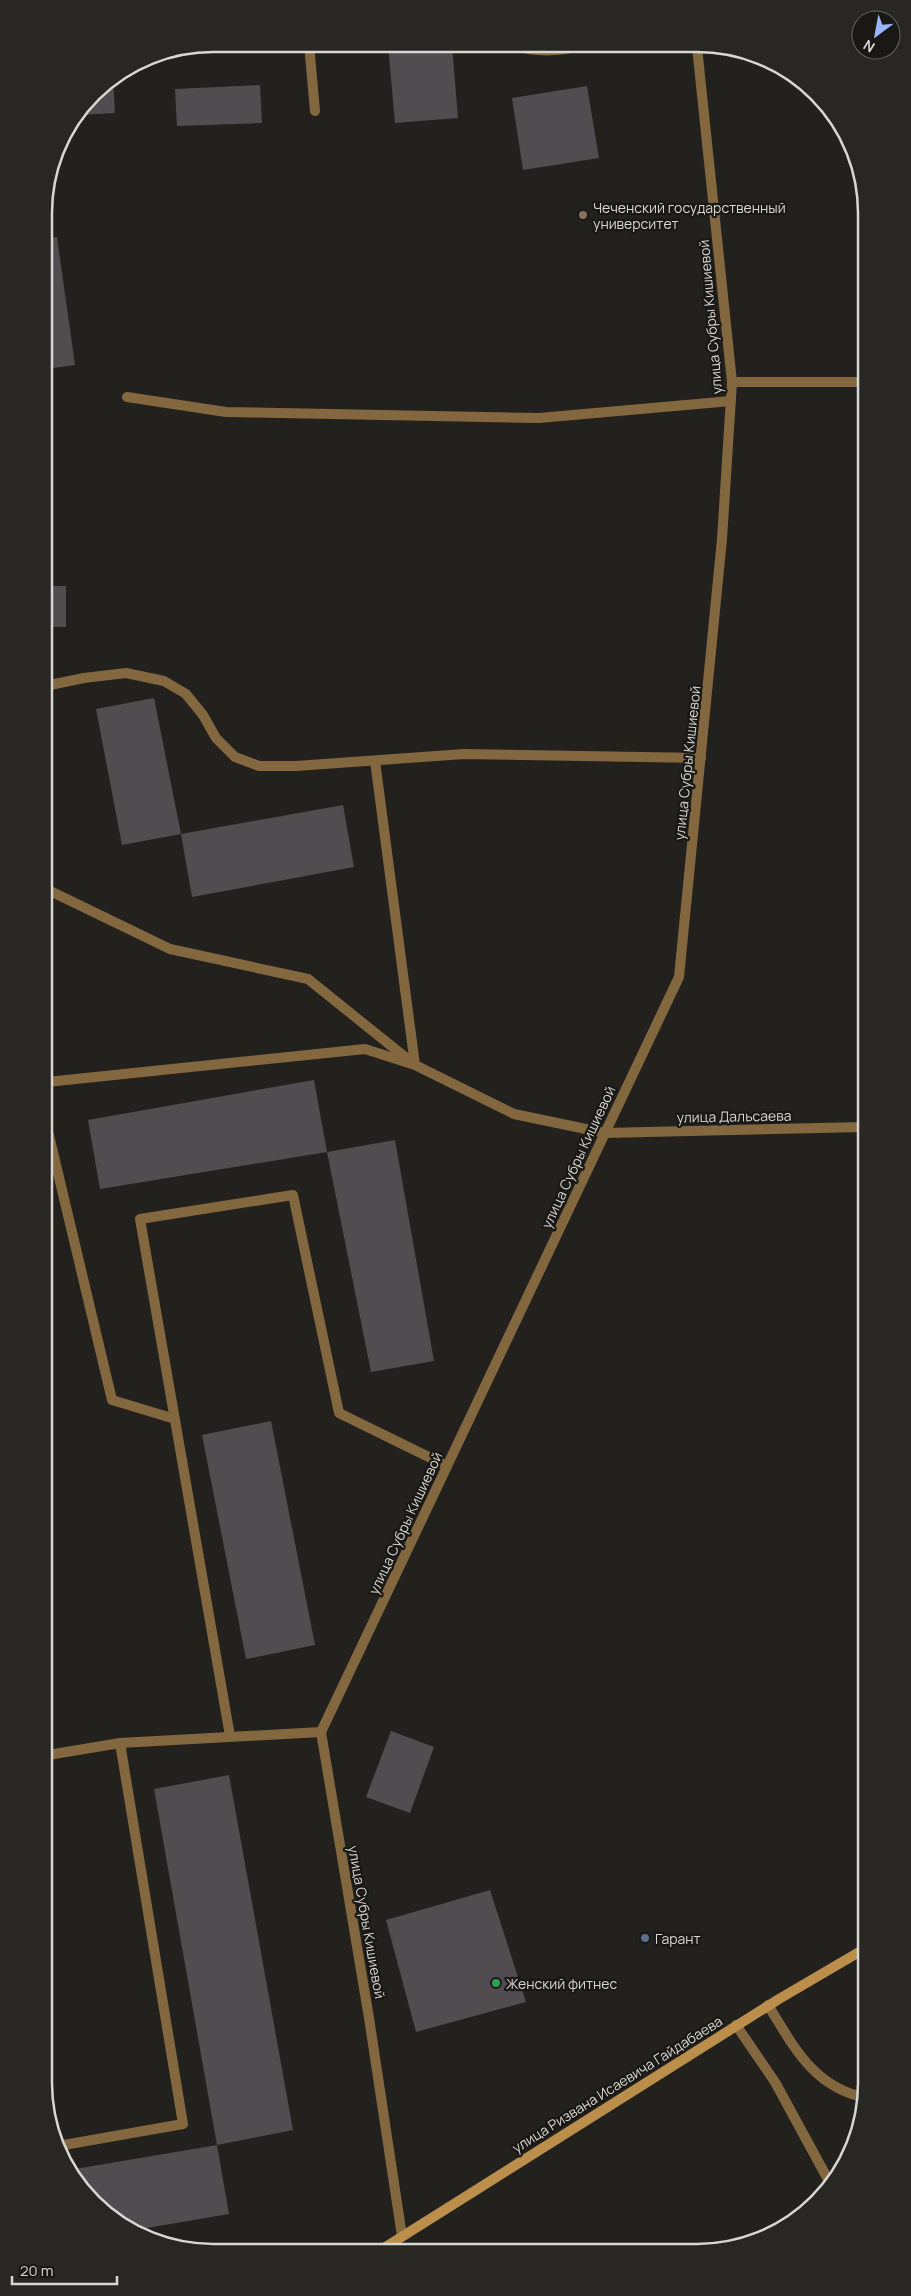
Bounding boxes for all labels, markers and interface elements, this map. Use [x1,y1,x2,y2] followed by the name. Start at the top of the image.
[851,10,901,60] north arrow
[860,36,878,57] text: N
[593,198,786,233] place label: Чеченский государственный университет
[577,209,589,221] marker: Чеченский государственный университет
[694,239,726,395] street label: улица Субры Кишиевой
[669,685,705,841] street label: улица Субры Кишиевой
[537,1083,619,1231] street label: улица Субры Кишиевой
[676,1105,792,1127] street label: улица Дальсаева
[364,1449,446,1597] street label: улица Субры Кишиевой
[344,1844,390,2000] street label: улица Субры Кишиевой
[655,1929,701,1948] place label: Гарант
[639,1932,651,1944] marker: Гарант
[506,1974,618,1993] place label: Женский фитнес
[490,1977,502,1989] marker: Женский фитнес
[508,2011,726,2157] street label: улица Ризвана Исаевича Гайдабаева
[12,2254,118,2286] scale bar
[20,2260,53,2281] text: 20 m

